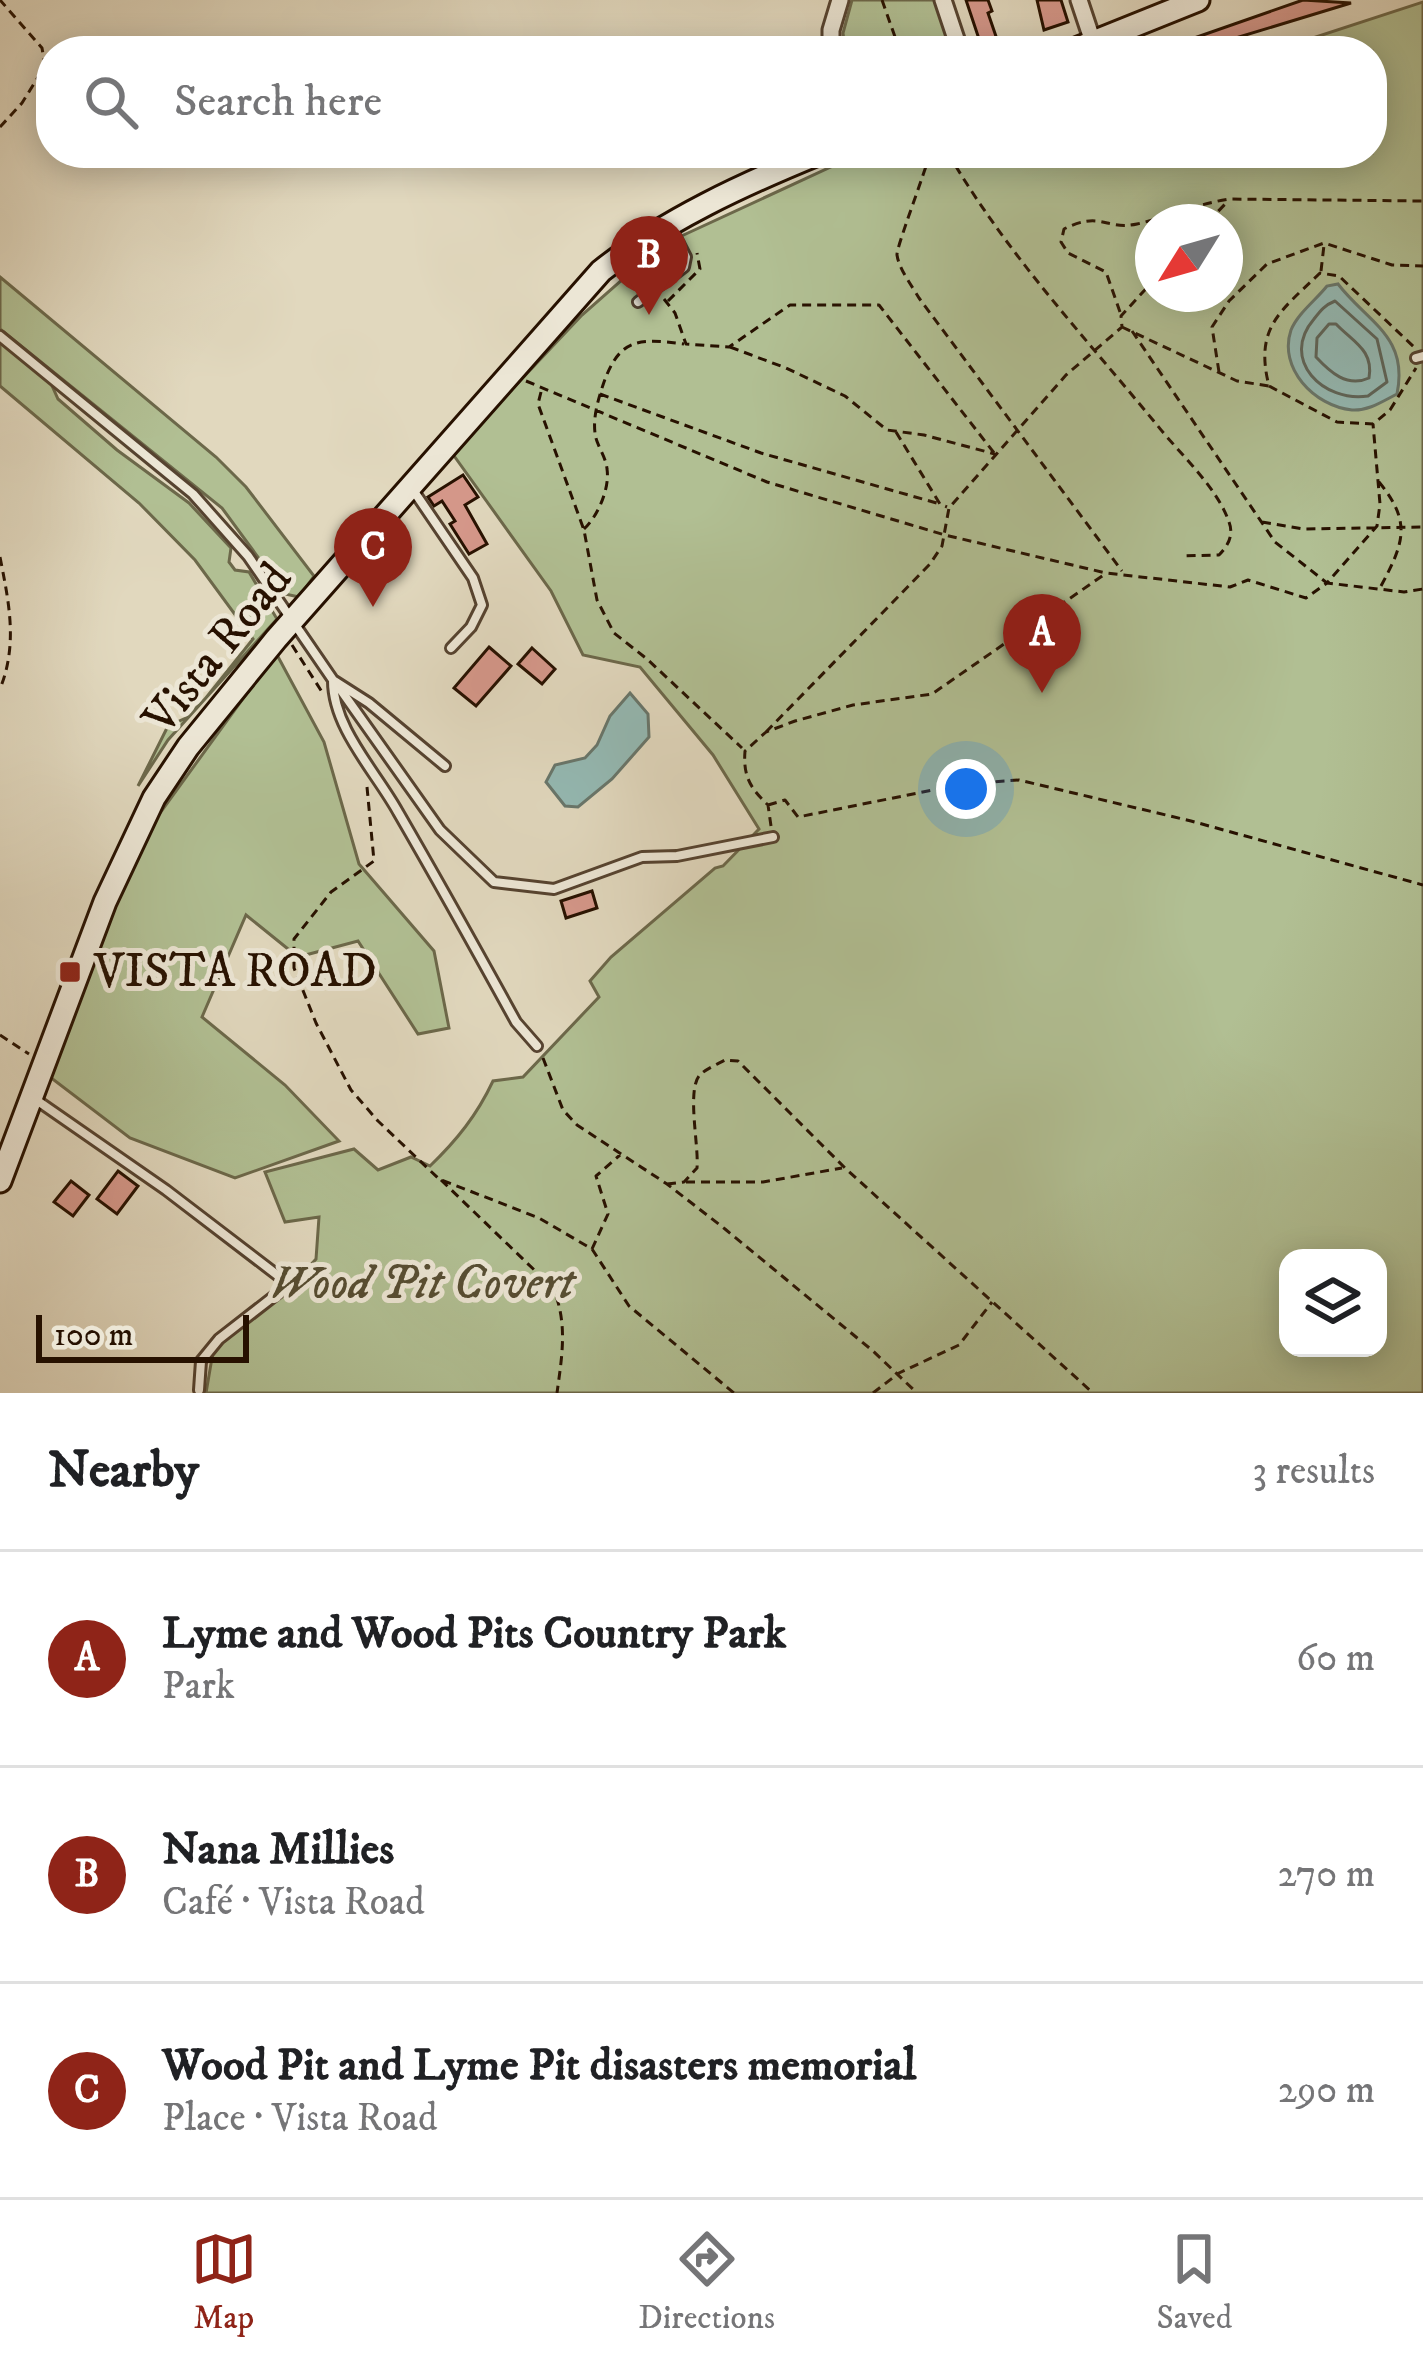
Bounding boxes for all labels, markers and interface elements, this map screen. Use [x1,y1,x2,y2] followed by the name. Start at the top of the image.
[36,36,1387,168] search box
[78,69,144,135] icon: search
[174,74,382,130] text: Search here
[1135,204,1243,312] north arrow
[610,216,688,315] pin: B
[334,508,412,607] pin: C
[130,551,305,748] street label: Vista Road
[1003,594,1081,693] pin: A
[936,759,996,819] your location
[93,942,377,1002] place label: VISTA ROAD
[57,959,83,985] marker: VISTA ROAD
[1279,1249,1387,1357] map controls
[1279,1249,1387,1357] button: layers
[270,1254,578,1314] park label: Wood Pit Covert
[36,1309,249,1362] scale bar
[54,1315,133,1356] text: 100 m
[48,1439,199,1503] text: Nearby
[1252,1447,1375,1496] text: 3 results
[162,1606,786,1662] text: Lyme and Wood Pits Country Park
[75,1634,99,1683] text: A
[1296,1634,1375,1683] text: 60 m
[162,1662,235,1711] text: Park
[162,1822,394,1878] text: Nana Millies
[75,1850,99,1899] text: B
[1278,1850,1375,1899] text: 270 m
[162,1878,425,1927] text: Café · Vista Road
[162,2038,916,2094] text: Wood Pit and Lyme Pit disasters memorial
[74,2066,100,2115] text: C
[1278,2066,1375,2115] text: 290 m
[162,2094,437,2143] text: Place · Vista Road
[191,2226,257,2339] tab: Map
[638,2226,775,2339] tab: Directions
[1156,2226,1232,2339] tab: Saved

